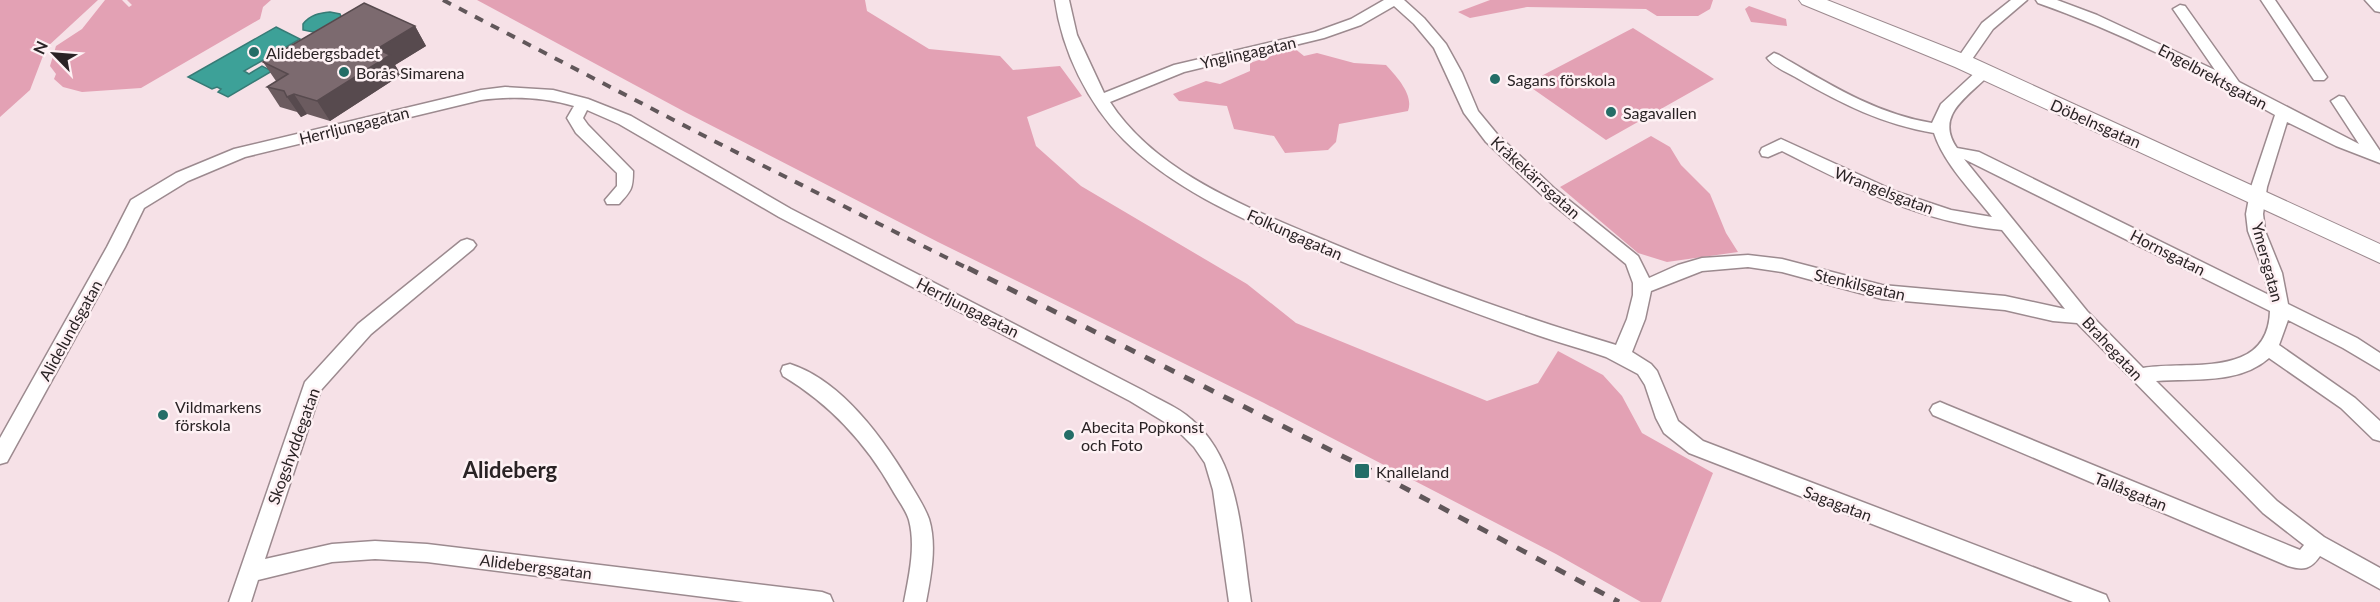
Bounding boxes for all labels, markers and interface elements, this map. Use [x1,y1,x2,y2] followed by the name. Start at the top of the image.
[24,24,84,84] north arrow
[1198,32,1298,72] street label: Ynglingagatan
[29,38,51,57] text: N
[2155,39,2271,113] street label: Engelbrektsgatan
[266,43,380,62] place label: Alidebergsbadet
[247,45,261,59] marker: Alidebergsbadet
[356,63,464,82] place label: Borås Simarena
[337,65,351,79] marker: Borås Simarena
[1507,70,1615,89] place label: Sagans förskola
[1488,72,1502,86] marker: Sagans förskola
[2048,95,2144,151] street label: Döbelnsgatan
[297,102,411,148] street label: Herrljungagatan
[1623,103,1697,122] place label: Sagavallen
[1604,105,1618,119] marker: Sagavallen
[1487,132,1585,222] street label: Kråkekärrsgatan
[1832,162,1936,218] street label: Wrangelsgatan
[1244,205,1346,263] street label: Folkungagatan
[2248,220,2288,304] street label: Ymersgatan
[2127,225,2209,279] street label: Hornsgatan
[1813,264,1907,304] street label: Stenkilsgatan
[914,273,1022,341] street label: Herrljungagatan
[35,276,105,384] street label: Alidelundsgatan
[2079,312,2147,384] street label: Brahegatan
[263,385,323,507] street label: Skogshyddegatan
[175,397,261,434] place label: Vildmarkens förskola
[156,408,170,422] marker: Vildmarkens förskola
[1081,417,1204,454] place label: Abecita Popkonst och Foto
[1062,428,1076,442] marker: Abecita Popkonst och Foto
[462,456,558,483] district label: Alideberg
[1353,462,1371,480] marker: Knalleland
[1376,462,1449,481] place label: Knalleland
[2092,468,2170,514] street label: Tallåsgatan
[1801,481,1875,525] street label: Sagagatan
[479,550,593,582] street label: Alidebergsgatan

